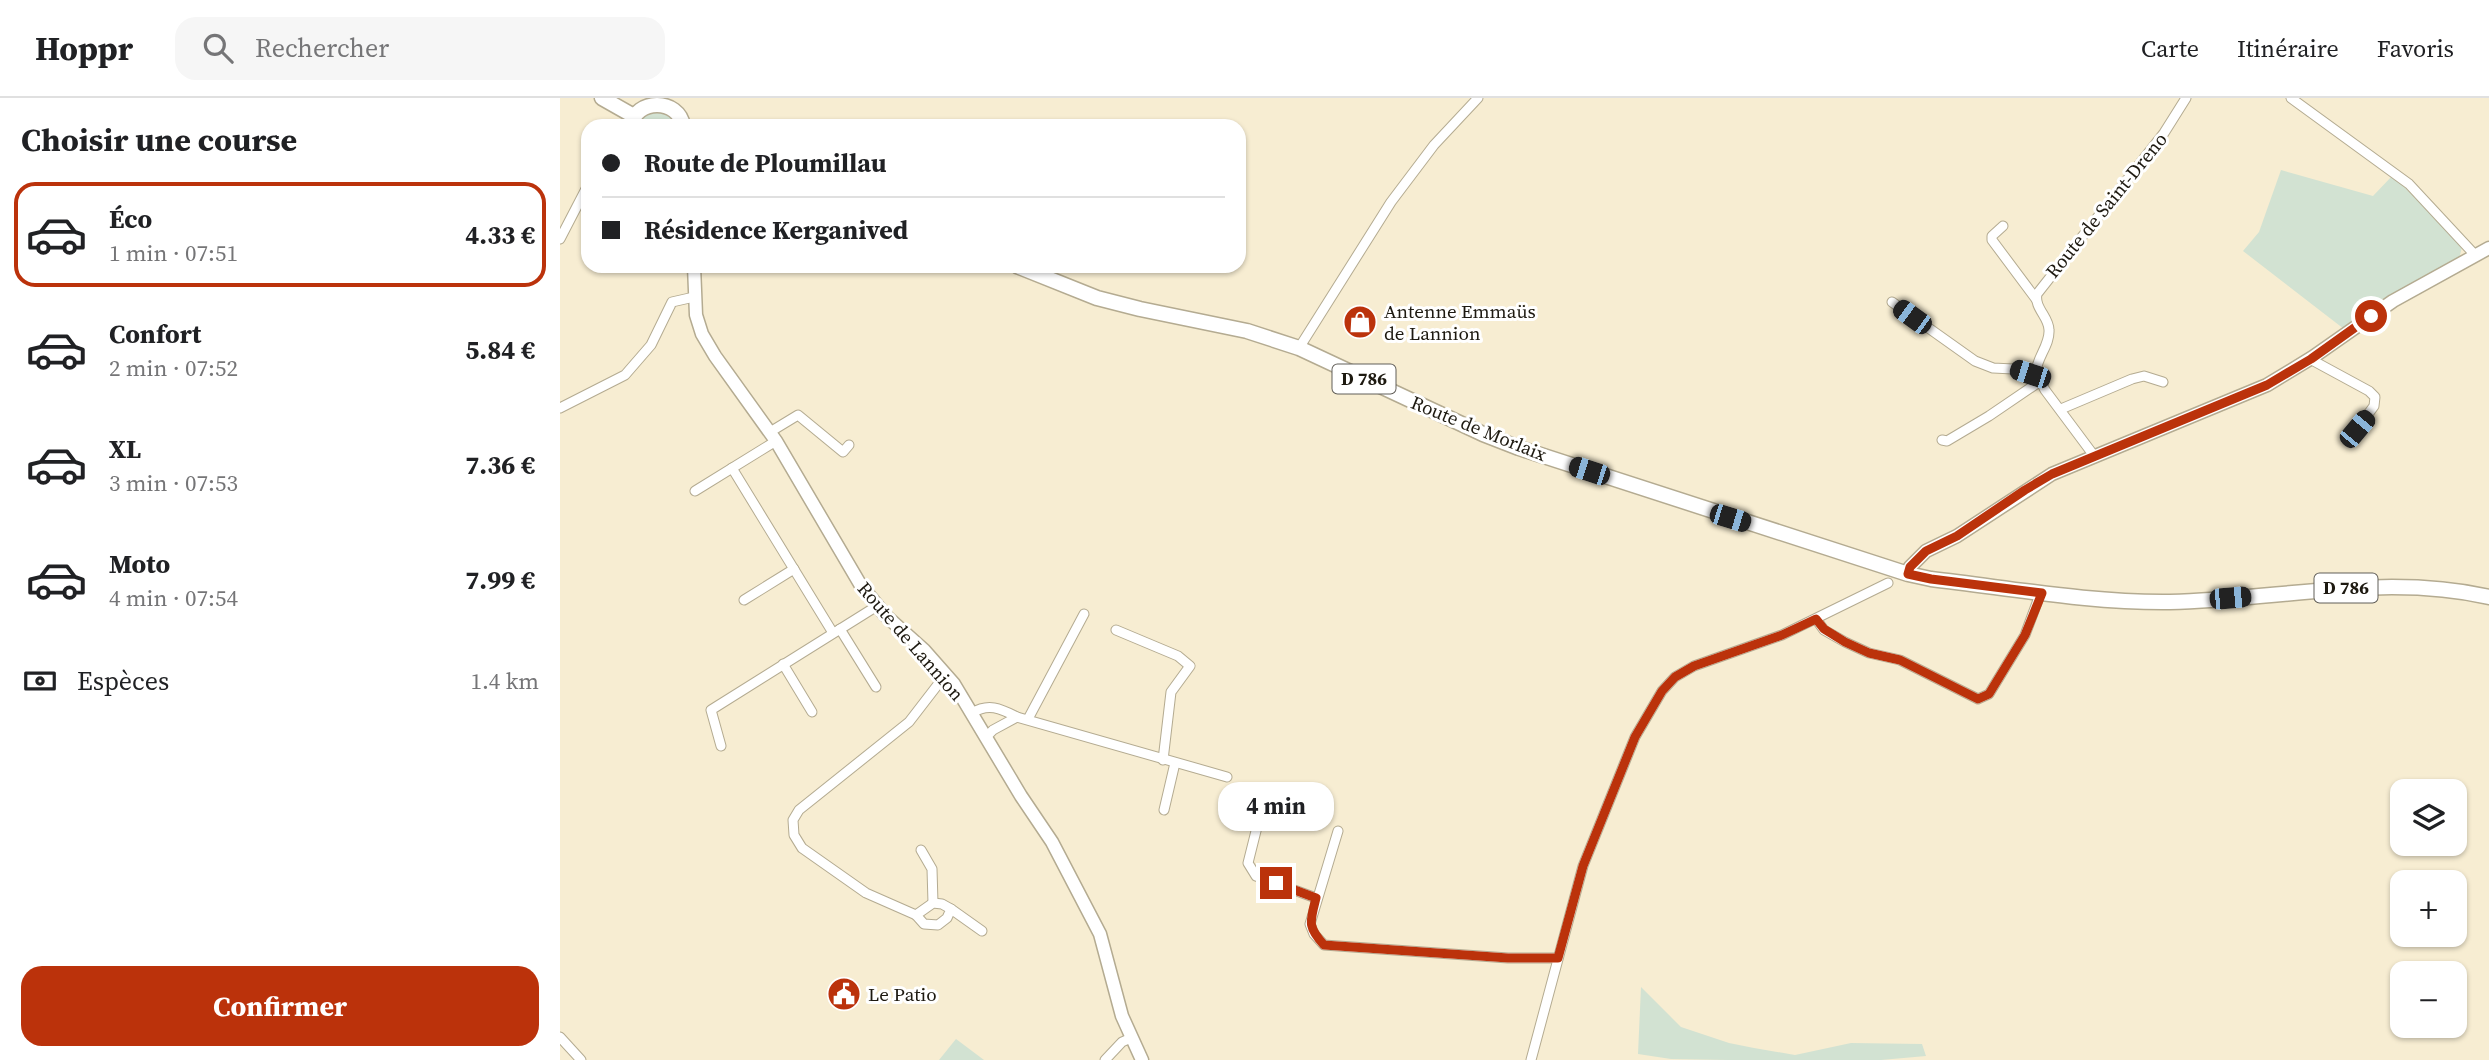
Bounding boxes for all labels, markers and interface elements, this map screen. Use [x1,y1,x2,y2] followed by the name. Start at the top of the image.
[175,17,665,80] search box
[35,26,133,71] text: Hoppr
[199,29,237,67] icon: search
[255,30,389,66] text: Rechercher
[2141,32,2199,65] text: Carte
[2237,32,2339,65] text: Itinéraire
[2377,32,2454,65] text: Favoris
[21,118,297,162] text: Choisir une course
[2039,127,2173,283] street label: Route de Saint-Dreno
[644,145,887,181] text: Route de Ploumillau
[109,201,152,237] text: Éco
[25,203,88,266] icon: car
[644,212,908,248] text: Résidence Kerganived
[465,217,535,253] text: 4.33 €
[109,237,238,269] text: 1 min · 07:51
[1889,296,1936,338] car
[1384,298,1536,346] place label: Antenne Emmaüs de Lannion
[2355,300,2387,332] route start
[1341,303,1379,341] shop icon: Antenne Emmaüs de Lannion
[109,316,201,352] text: Confort
[25,318,88,381] icon: car
[465,332,535,368] text: 5.84 €
[109,352,238,384] text: 2 min · 07:52
[2007,358,2054,390] car
[1332,365,1396,394] road number: D 786
[1407,389,1551,467] street label: Route de Morlaix
[2336,406,2379,452] car
[109,431,141,467] text: XL
[25,433,88,496] icon: car
[465,447,535,483] text: 7.36 €
[1566,455,1613,487] car
[109,467,238,499] text: 3 min · 07:53
[1707,502,1754,534] car
[109,546,170,582] text: Moto
[25,548,88,611] icon: car
[465,562,535,598] text: 7.99 €
[2314,574,2377,602] road number: D 786
[852,576,970,706] street label: Route de Lannion
[109,582,238,614] text: 4 min · 07:54
[2209,586,2252,610] car
[21,662,59,700] icon: cash
[77,663,169,699] text: Espèces
[470,665,539,697] text: 1.4 km
[2390,779,2467,1038] map controls
[2390,779,2467,856] button: layers
[1218,782,1334,830] callout: 4 min
[1246,790,1306,822] text: 4 min
[1260,867,1292,899] route end
[2390,870,2467,947] button: +
[2390,961,2467,1038] button: −
[21,966,539,1046] button: Confirmer
[825,975,863,1013] public building icon: Le Patio
[868,981,937,1007] place label: Le Patio

